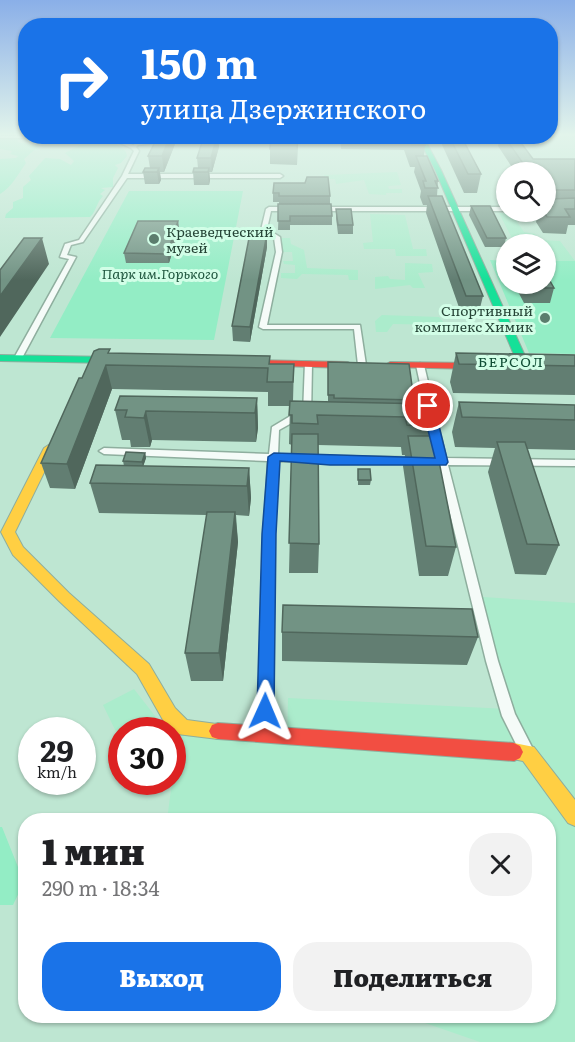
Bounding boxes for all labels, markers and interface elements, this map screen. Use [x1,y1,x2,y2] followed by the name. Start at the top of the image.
[141,30,257,92] text: 150 m
[42,42,120,120] icon: right
[141,87,426,127] text: улица Дзержинского
[496,162,556,294] map controls
[496,162,556,222] button: search
[166,221,274,257] place label: Краеведческий музей
[147,232,161,246] marker: Краеведческий музей
[496,234,556,294] button: layers
[102,263,218,283] park label: Парк им.Горького
[415,300,534,336] place label: Спортивный комплекс Химик
[538,311,552,325] marker: Спортивный комплекс Химик
[478,351,544,371] district label: БЕРСОЛ
[402,380,453,431] pin
[411,389,444,422] icon: arrive
[233,679,297,743] position arrow
[108,717,186,795] speed limit sign: 30
[40,727,74,771] text: 29
[37,760,77,783] text: km/h
[42,823,145,876] text: 1 мин
[469,833,532,896] button: close
[42,872,160,902] text: 290 m · 18:34
[42,942,281,1011] button: Выход
[293,942,532,1011] button: Поделиться

